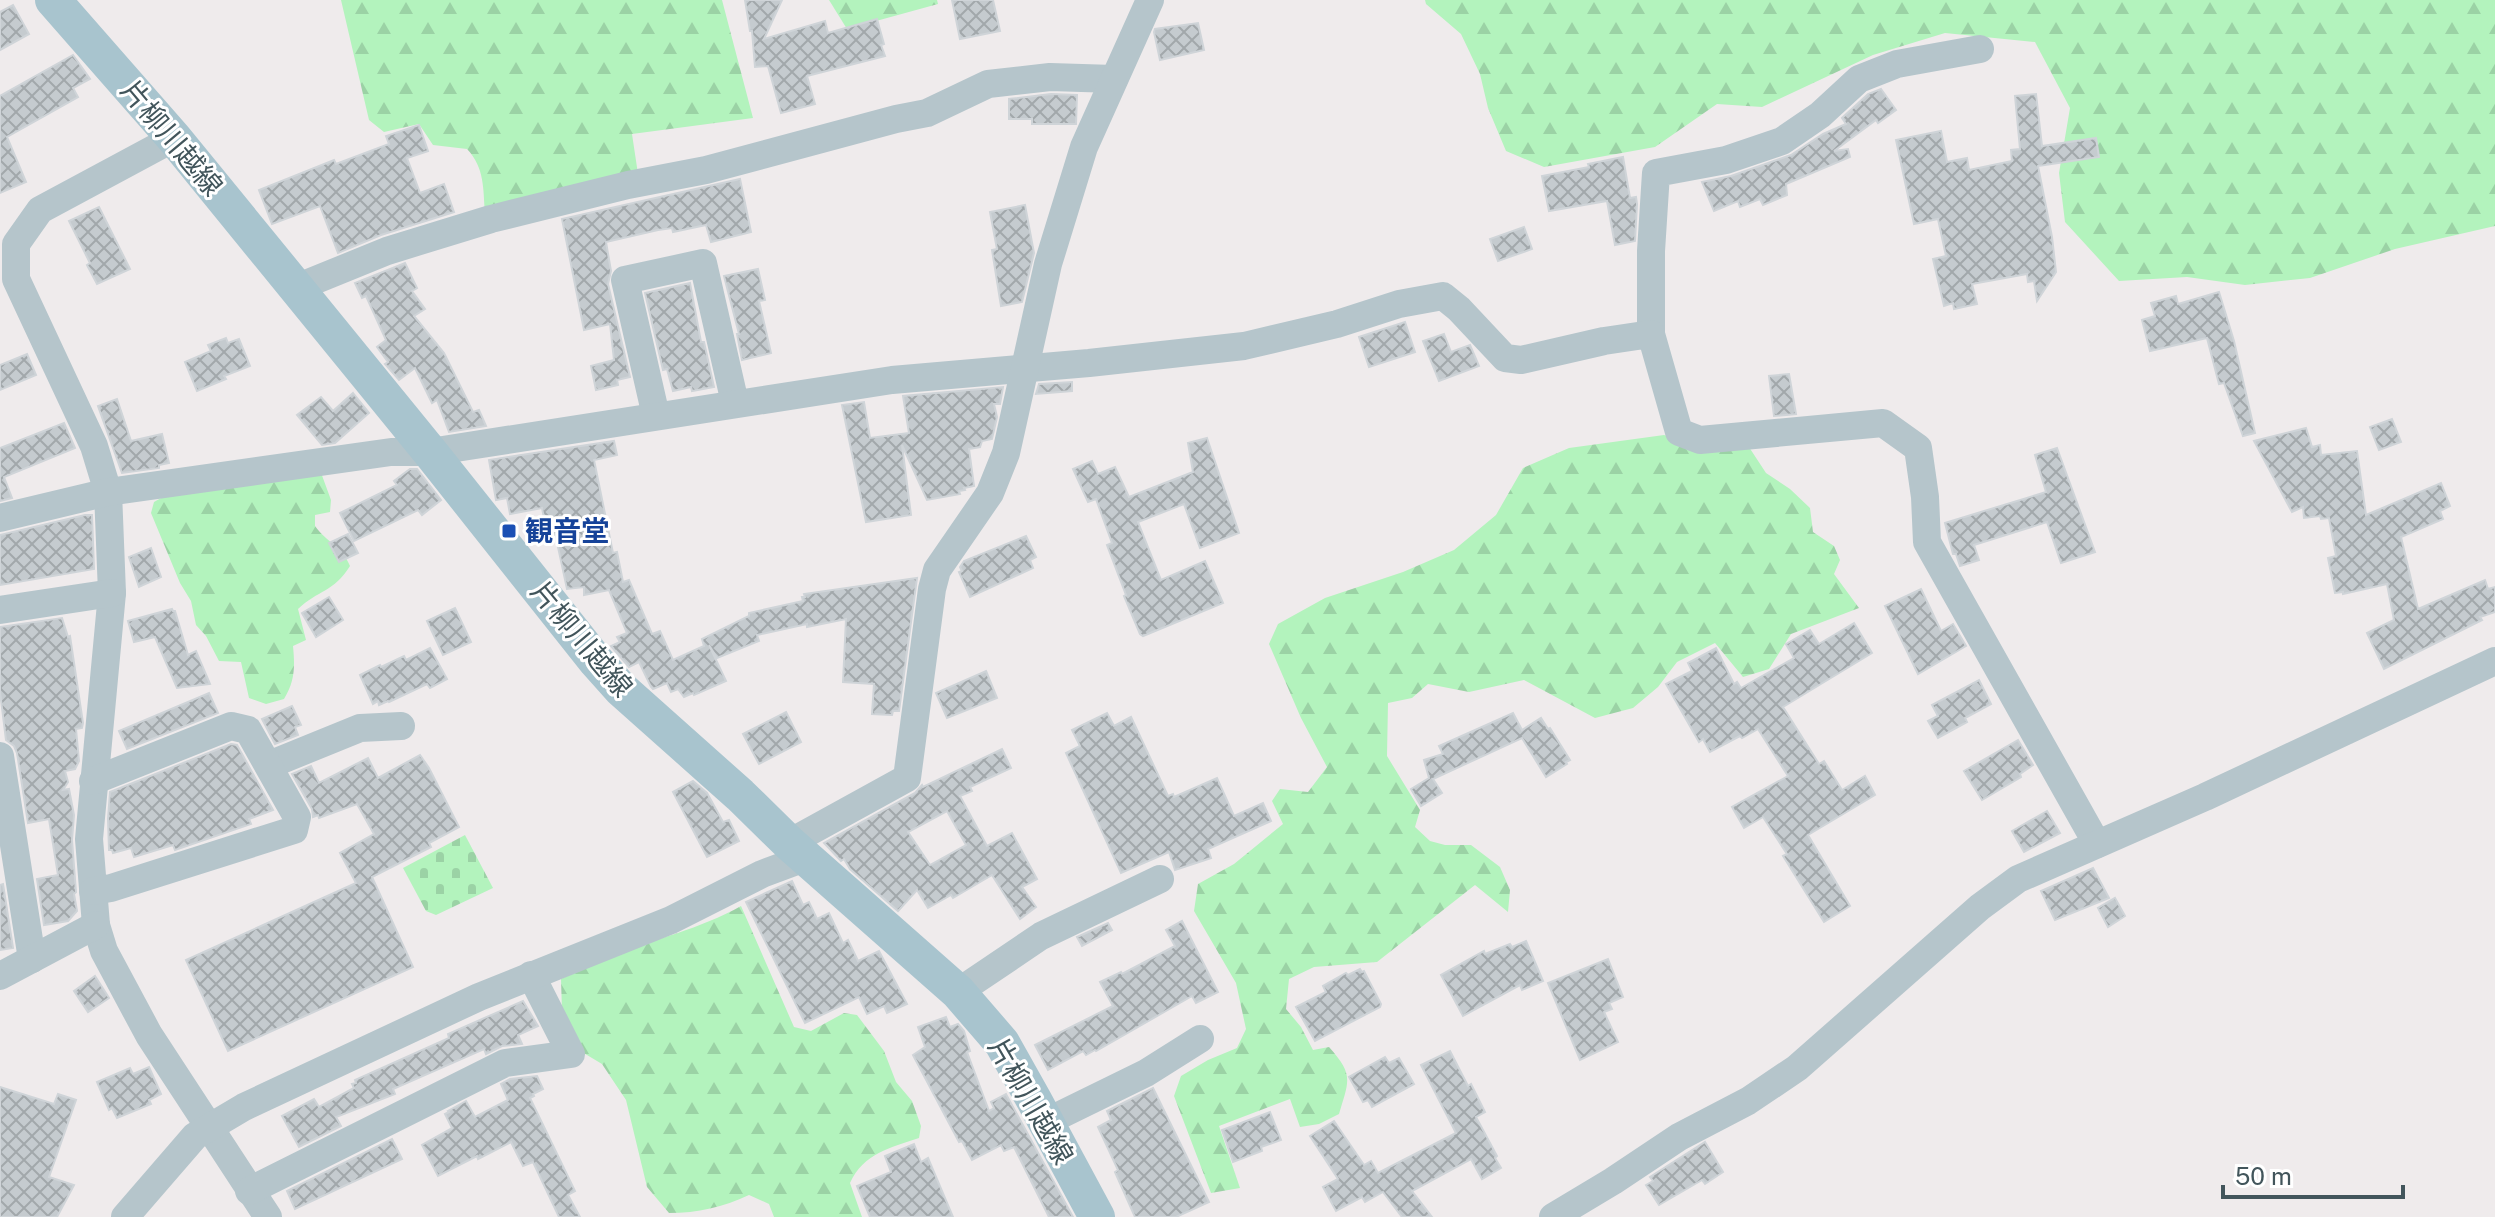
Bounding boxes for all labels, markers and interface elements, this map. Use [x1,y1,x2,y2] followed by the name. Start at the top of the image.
[115,73,230,202] street label: 片柳川越線
[525,514,609,547] place label: 観音堂
[500,522,518,540] marker: 観音堂
[525,574,640,703] street label: 片柳川越線
[982,1032,1081,1170] street label: 片柳川越線
[2223,1149,2403,1199] scale bar
[2235,1162,2292,1190] text: 50 m

